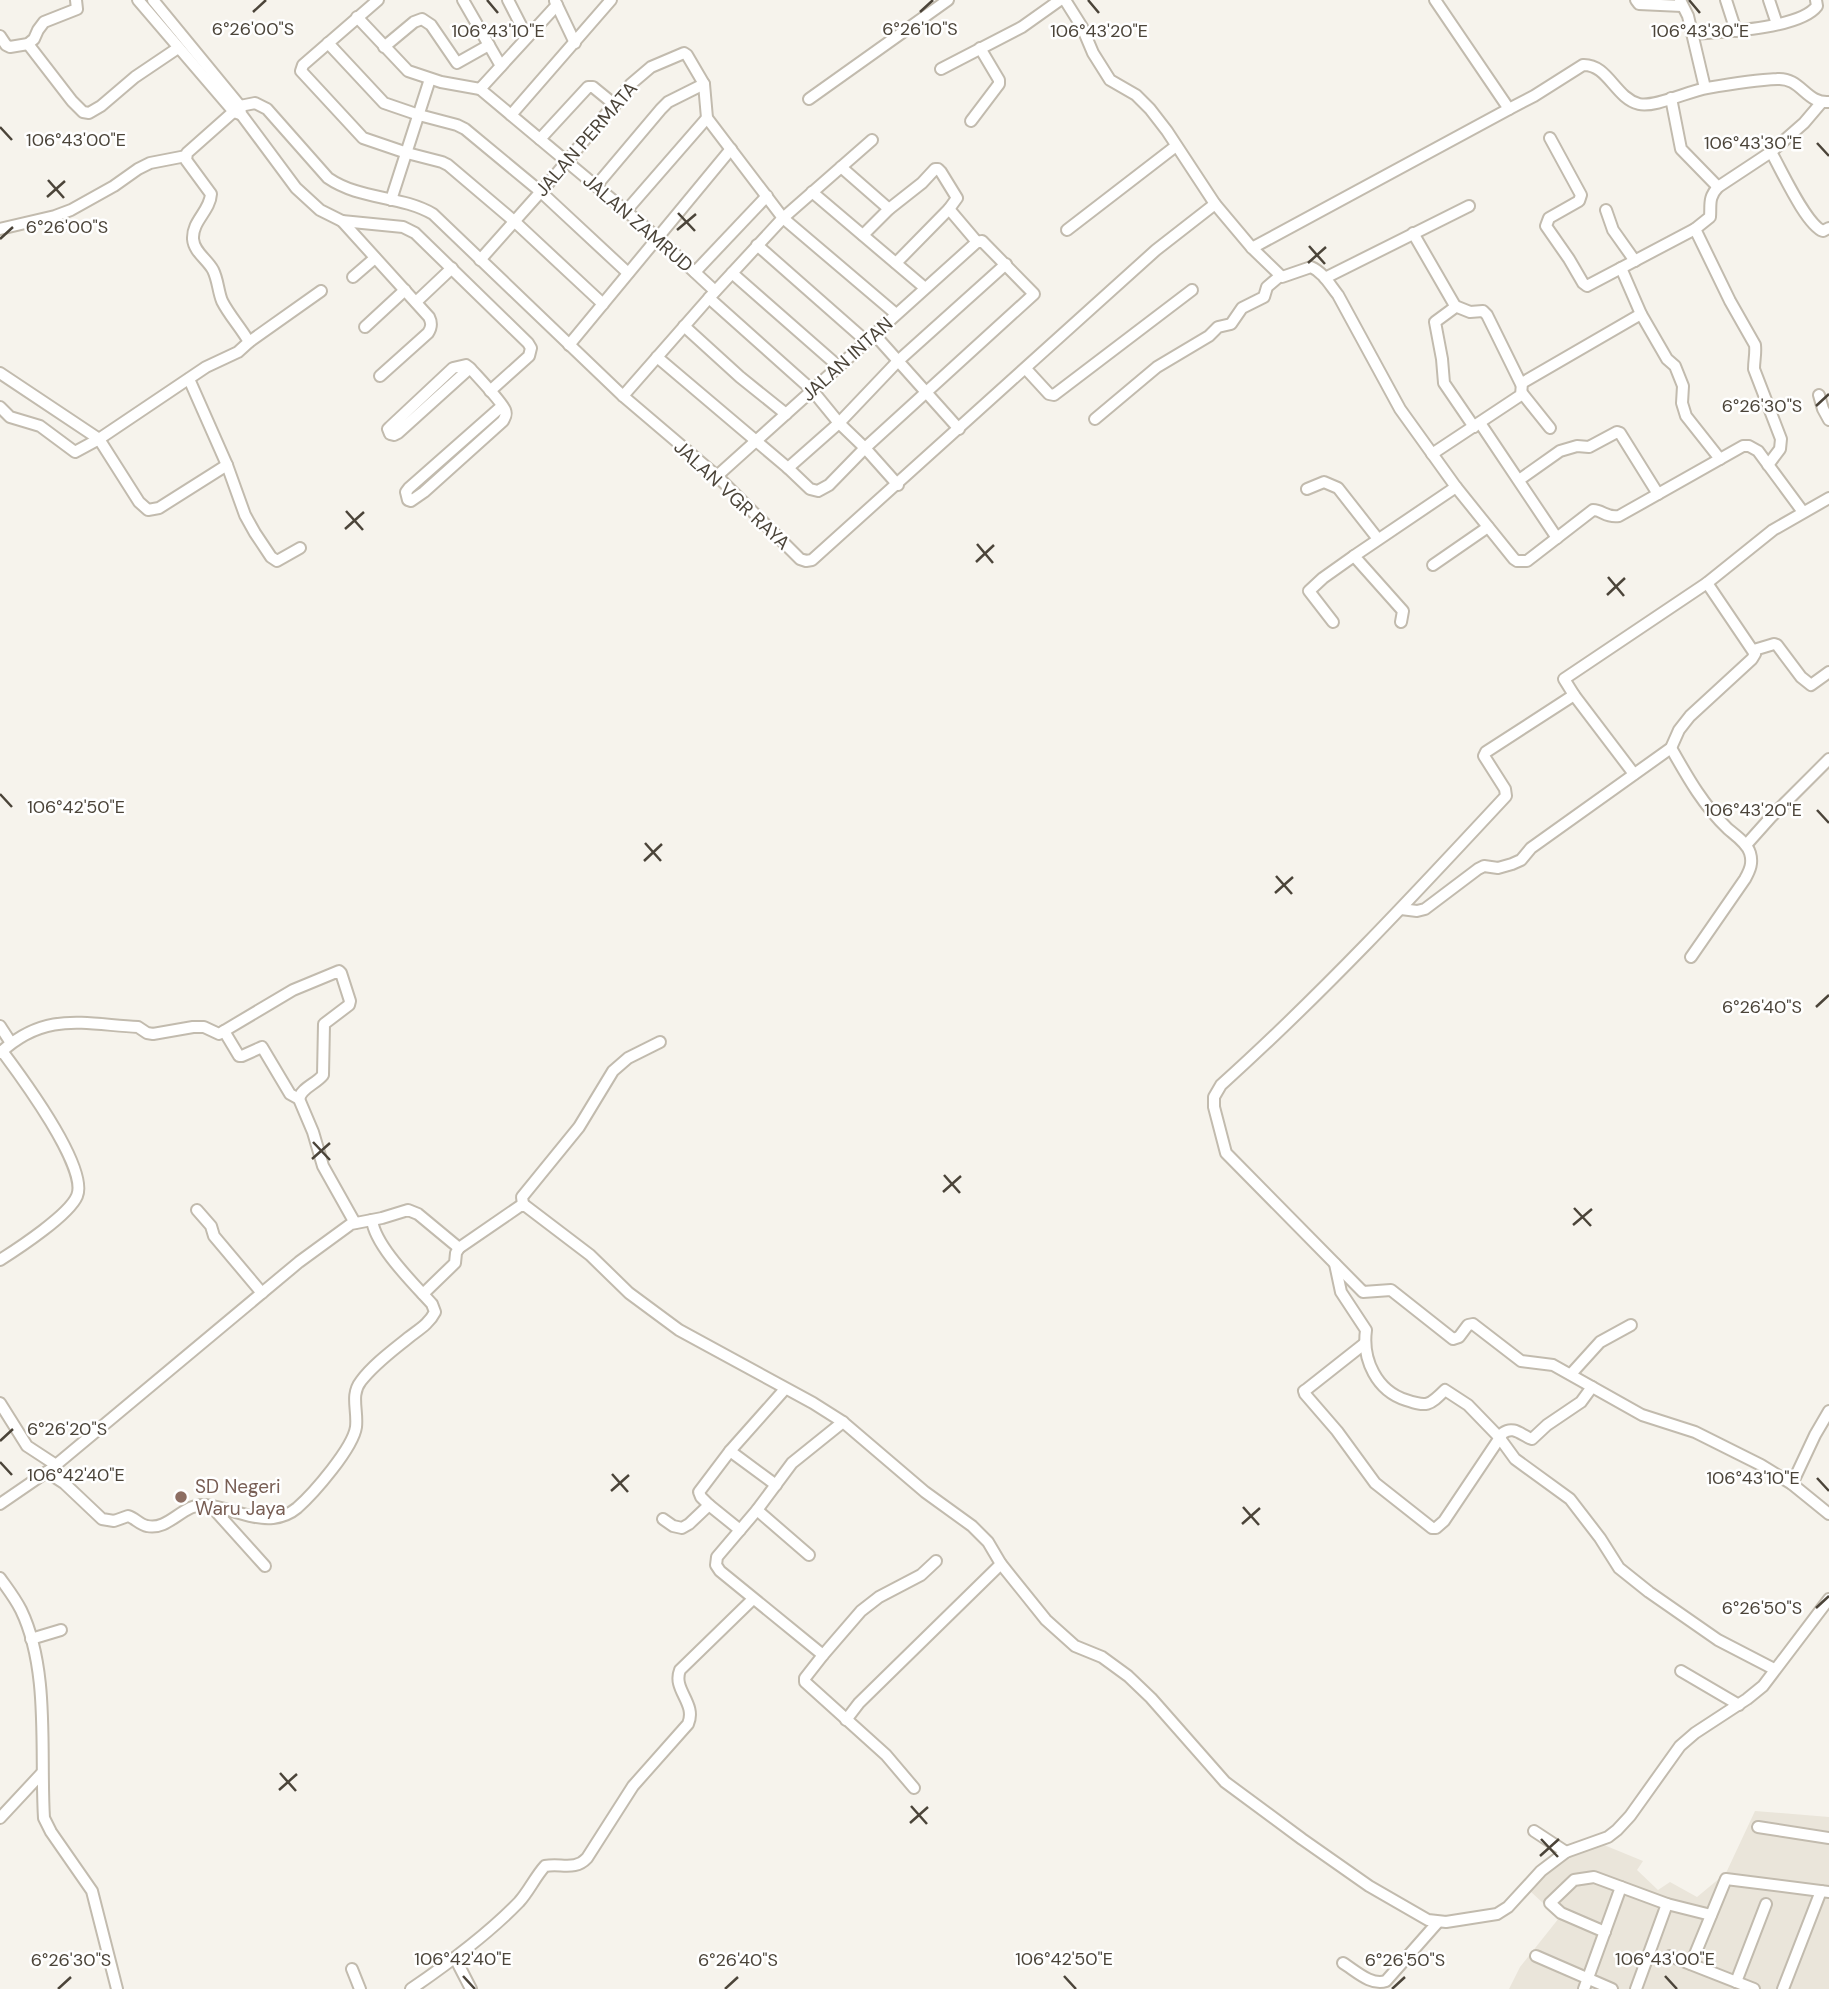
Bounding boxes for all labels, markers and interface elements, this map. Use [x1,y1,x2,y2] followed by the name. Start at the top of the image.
[212,17,294,41] text: 6°26'00"S
[882,17,958,41] text: 6°26'10"S
[451,19,545,43] text: 106°43'10"E
[1050,19,1148,43] text: 106°43'20"E
[1651,19,1749,43] text: 106°43'30"E
[529,76,643,202] street label: JALAN PERMATA
[26,128,126,152] text: 106°43'00"E
[1704,131,1802,155] text: 106°43'30"E
[578,168,698,278] street label: JALAN ZAMRUD
[26,215,108,239] text: 6°26'00"S
[796,311,898,407] street label: JALAN INTAN
[1722,394,1802,418] text: 6°26'30"S
[669,435,796,556] street label: JALAN VGR RAYA
[27,795,125,819] text: 106°42'50"E
[1704,798,1802,822] text: 106°43'20"E
[1722,995,1802,1019] text: 6°26'40"S
[27,1417,107,1441] text: 6°26'20"S
[27,1463,125,1487] text: 106°42'40"E
[1706,1466,1800,1490] text: 106°43'10"E
[195,1474,286,1521] place label: SD Negeri Waru Jaya
[173,1489,189,1505] marker: SD Negeri Waru Jaya
[1722,1596,1802,1620] text: 6°26'50"S
[414,1947,512,1971] text: 106°42'40"E
[1015,1947,1113,1971] text: 106°42'50"E
[1615,1947,1715,1971] text: 106°43'00"E
[31,1948,111,1972] text: 6°26'30"S
[698,1948,778,1972] text: 6°26'40"S
[1365,1948,1445,1972] text: 6°26'50"S

